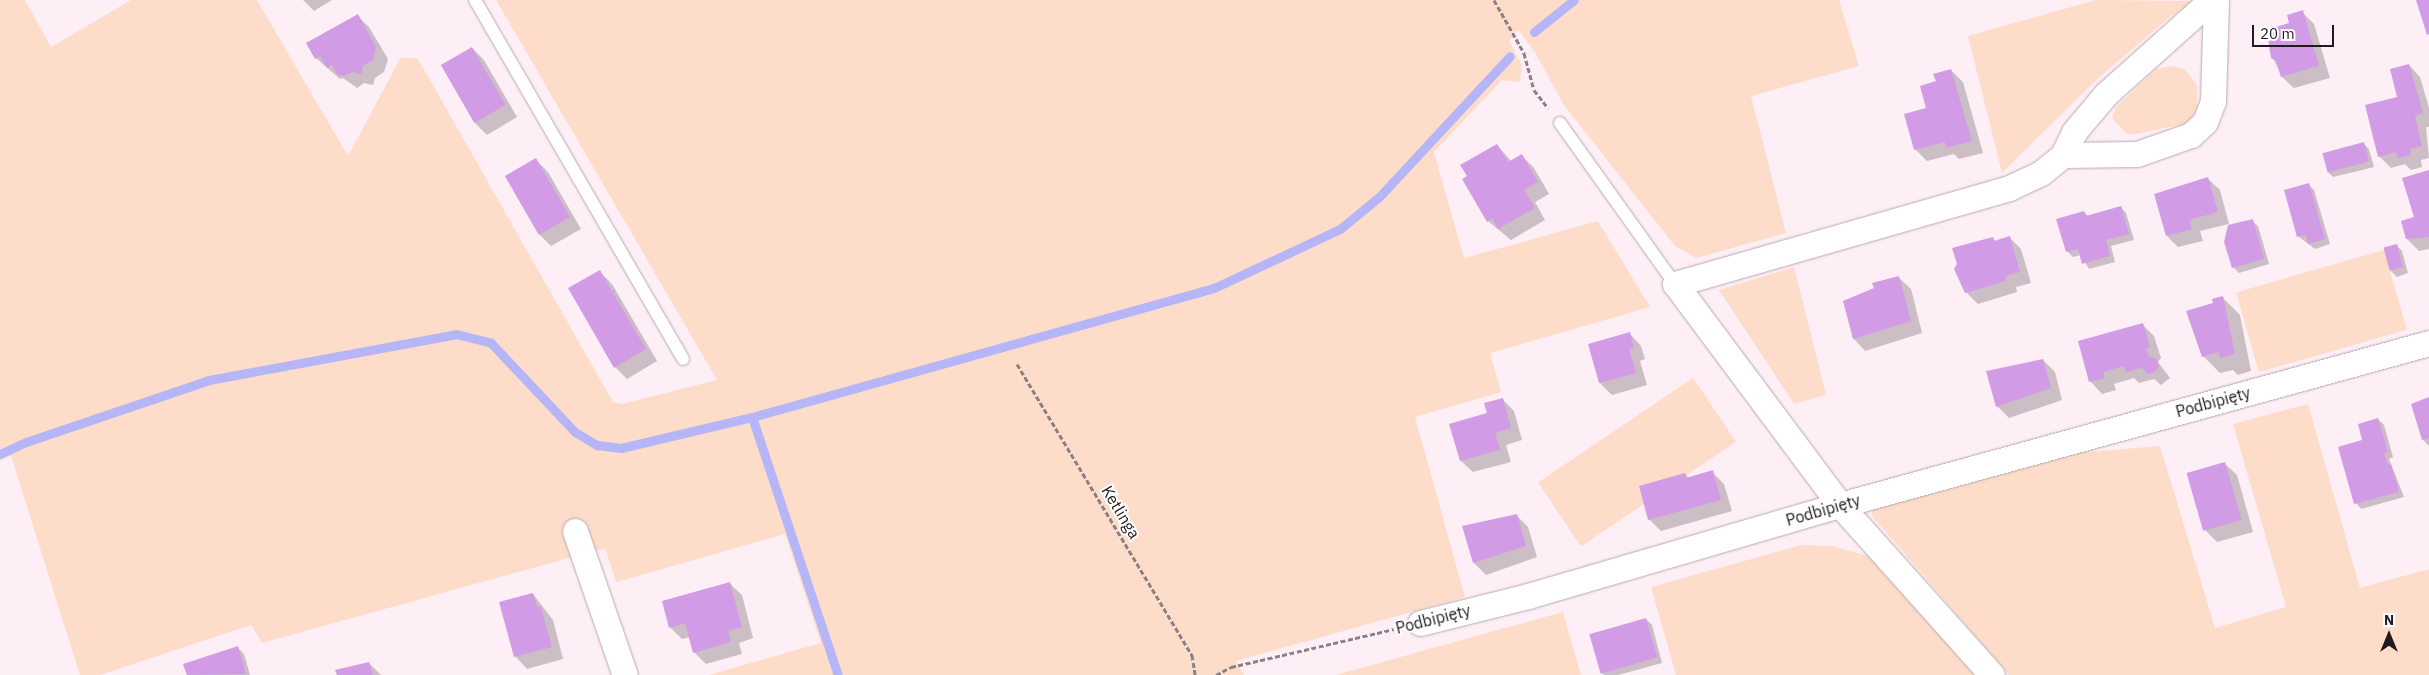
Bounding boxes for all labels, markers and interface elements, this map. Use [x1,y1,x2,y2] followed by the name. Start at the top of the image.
[2254,15,2336,47] scale bar
[2260,24,2295,43] text: 20 m
[2174,383,2252,421] street label: Podbipięty
[1098,482,1144,542] street label: Ketlinga
[1784,490,1862,530] street label: Podbipięty
[1394,600,1472,638] street label: Podbipięty
[2364,610,2414,660] north arrow
[2384,611,2394,629] text: N

